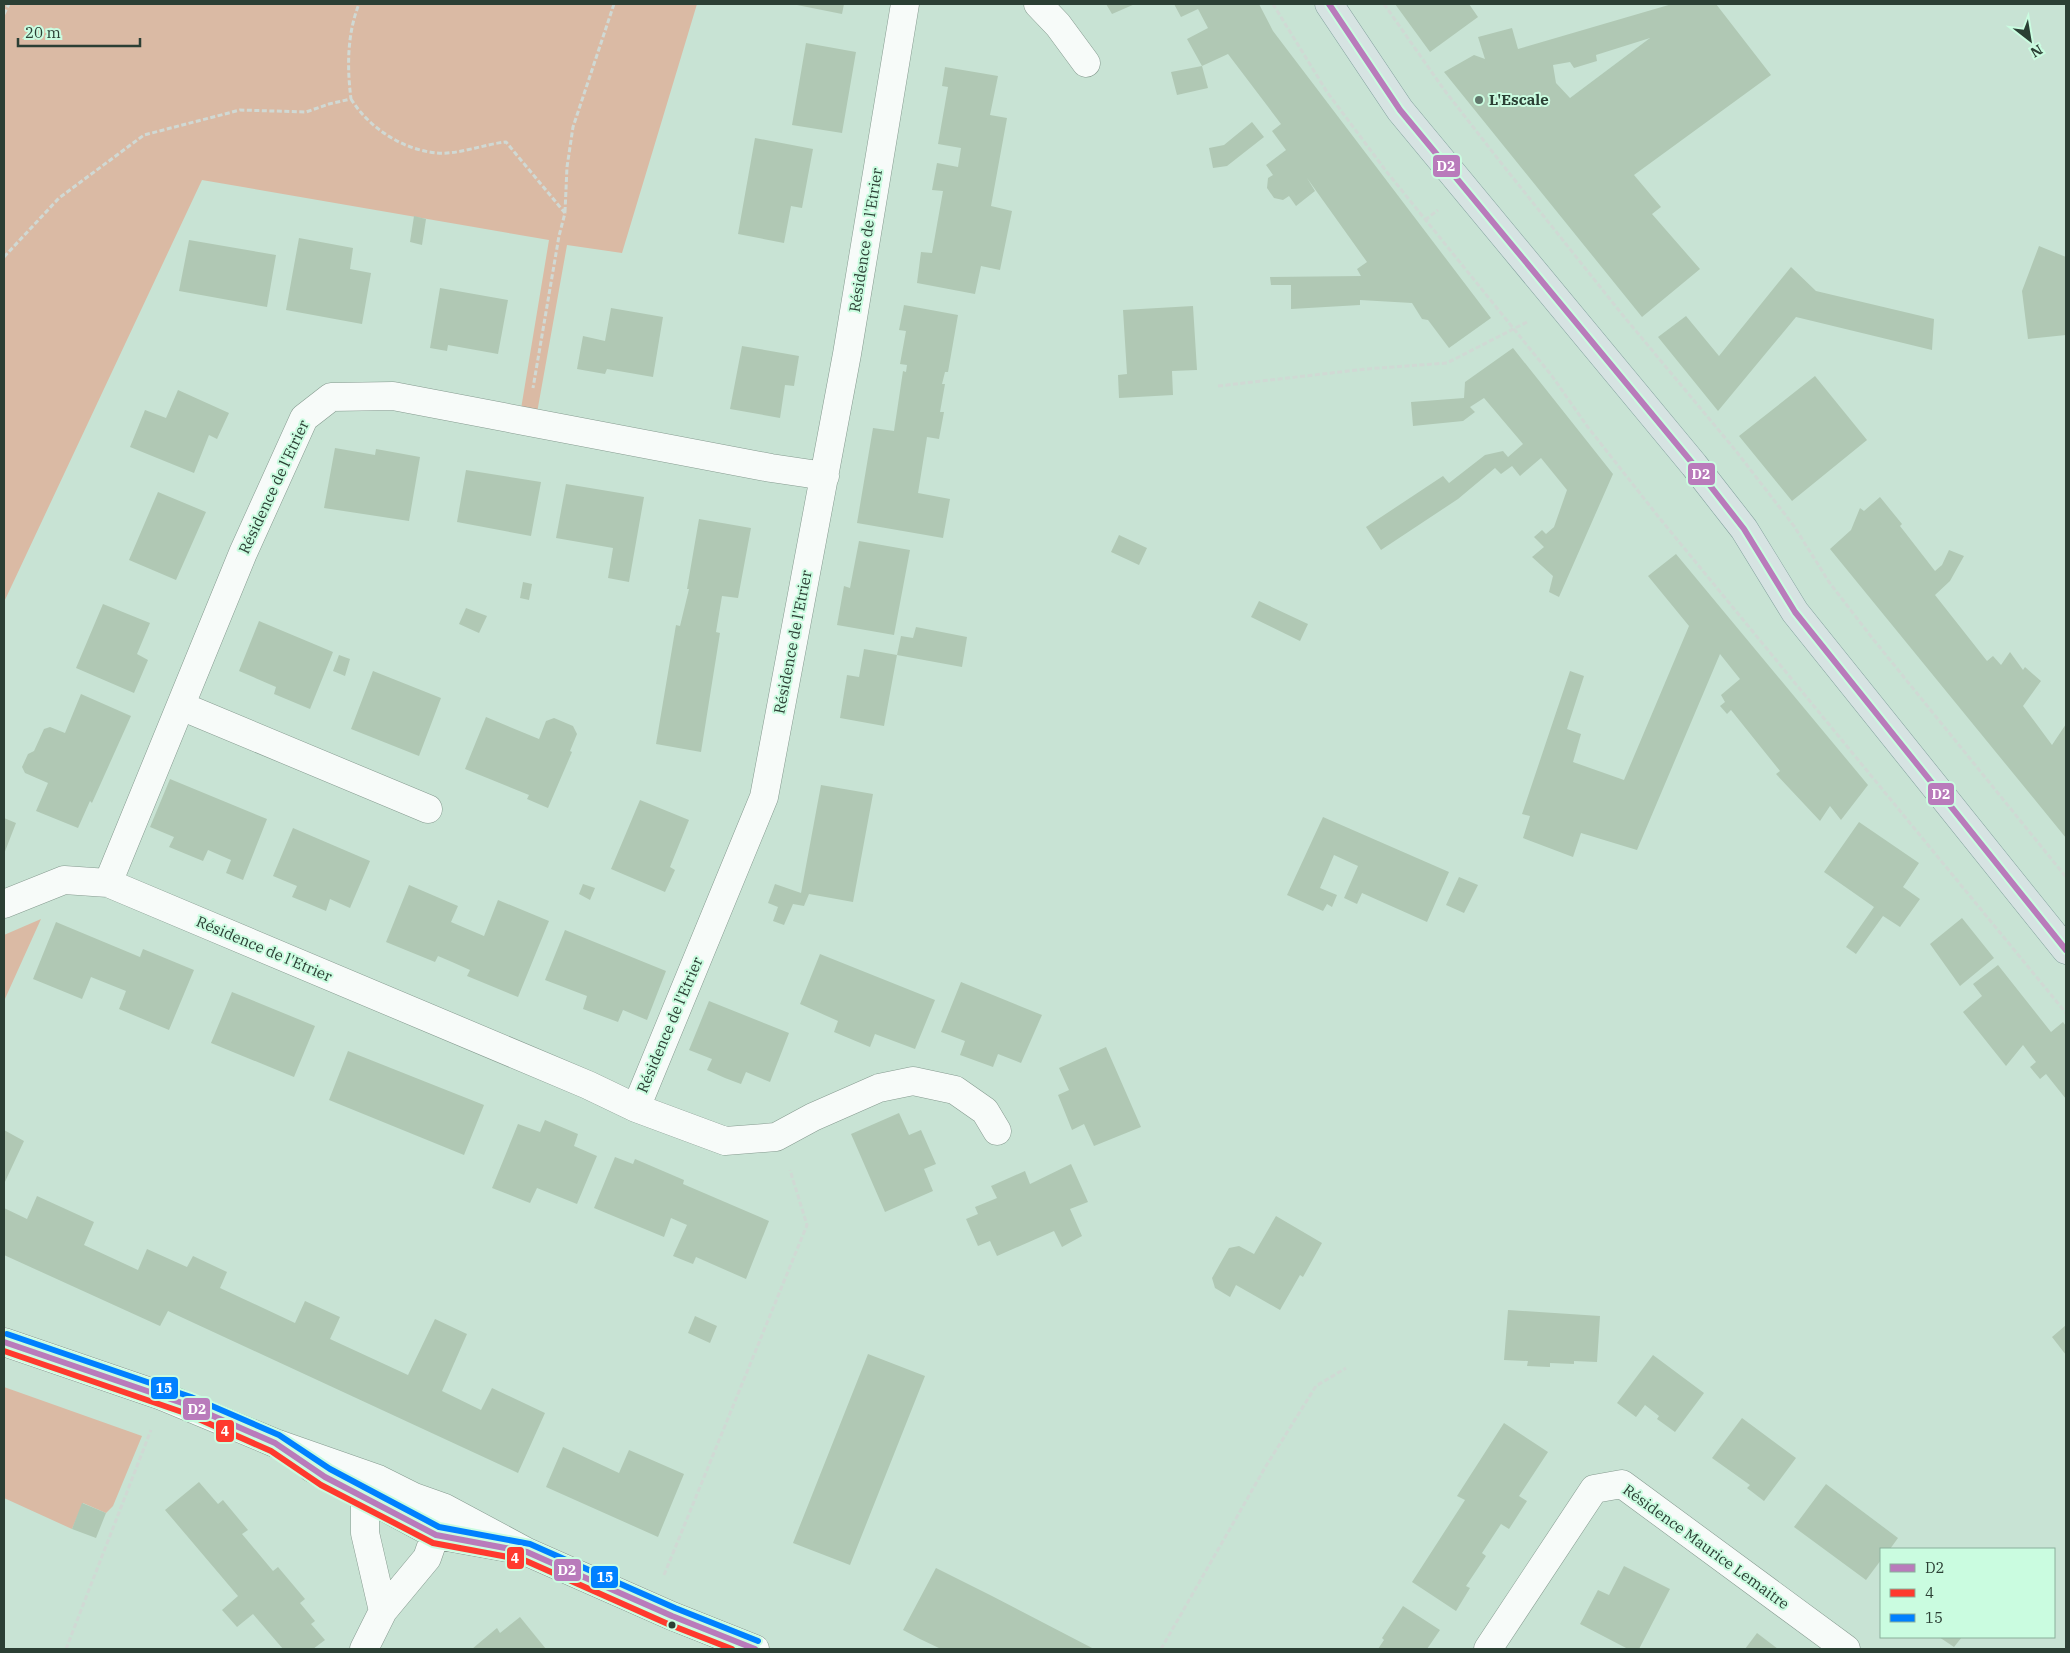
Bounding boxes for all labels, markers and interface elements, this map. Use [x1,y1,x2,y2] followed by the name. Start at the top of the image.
[18,15,140,47] scale bar
[2005,15,2055,65] north arrow
[25,23,61,42] text: 20 m
[2027,41,2046,62] text: N
[1489,90,1549,109] place label: L'Escale
[1473,94,1485,106] marker: L'Escale
[1432,154,1461,178] line badge: D2
[1437,157,1455,175] text: D2
[845,166,886,313] street label: Résidence de l'Etrier
[234,417,313,557] street label: Résidence de l'Etrier
[1687,462,1716,486] line badge: D2
[1692,465,1710,483] text: D2
[769,568,816,715] street label: Résidence de l'Etrier
[1927,782,1955,806] line badge: D2
[1932,785,1950,803] text: D2
[194,911,335,986] street label: Résidence de l'Etrier
[632,954,707,1095] street label: Résidence de l'Etrier
[150,1376,179,1400] line badge: 15
[156,1379,172,1397] text: 15
[182,1397,211,1421] line badge: D2
[188,1400,206,1418] text: D2
[215,1419,235,1443] line badge: 4
[221,1422,229,1440] text: 4
[1619,1480,1793,1613] street label: Résidence Maurice Lemaitre
[506,1546,525,1570] line badge: 4
[1880,1548,2055,1638] legend
[511,1549,519,1567] text: 4
[553,1558,582,1582] line badge: D2
[1925,1558,1945,1577] text: D2
[558,1561,576,1579] text: D2
[590,1565,619,1589] line badge: 15
[597,1568,613,1586] text: 15
[1925,1583,1934,1602] text: 4
[1925,1608,1943,1627] text: 15
[667,1620,677,1630] unlabelled marker

